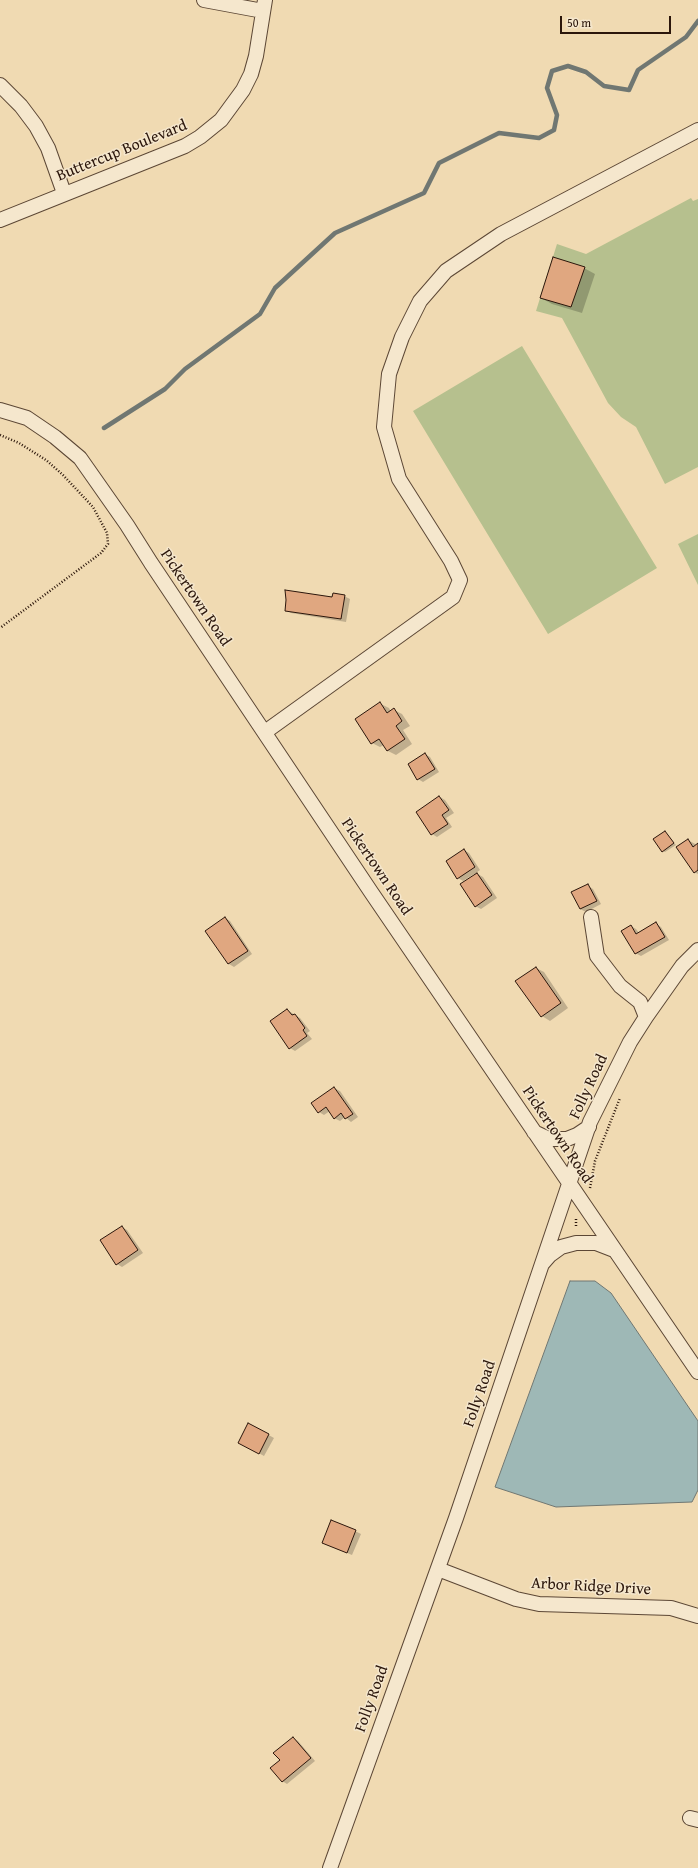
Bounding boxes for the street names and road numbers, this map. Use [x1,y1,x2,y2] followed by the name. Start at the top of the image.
[54,116,190,186] street label: Buttercup Boulevard
[156,546,234,650] street label: Pickertown Road
[337,815,415,919] street label: Pickertown Road
[566,1052,612,1122] street label: Folly Road
[518,1083,596,1187] street label: Pickertown Road
[460,1358,500,1430] street label: Folly Road
[531,1574,651,1600] street label: Arbor Ridge Drive
[351,1663,393,1735] street label: Folly Road

